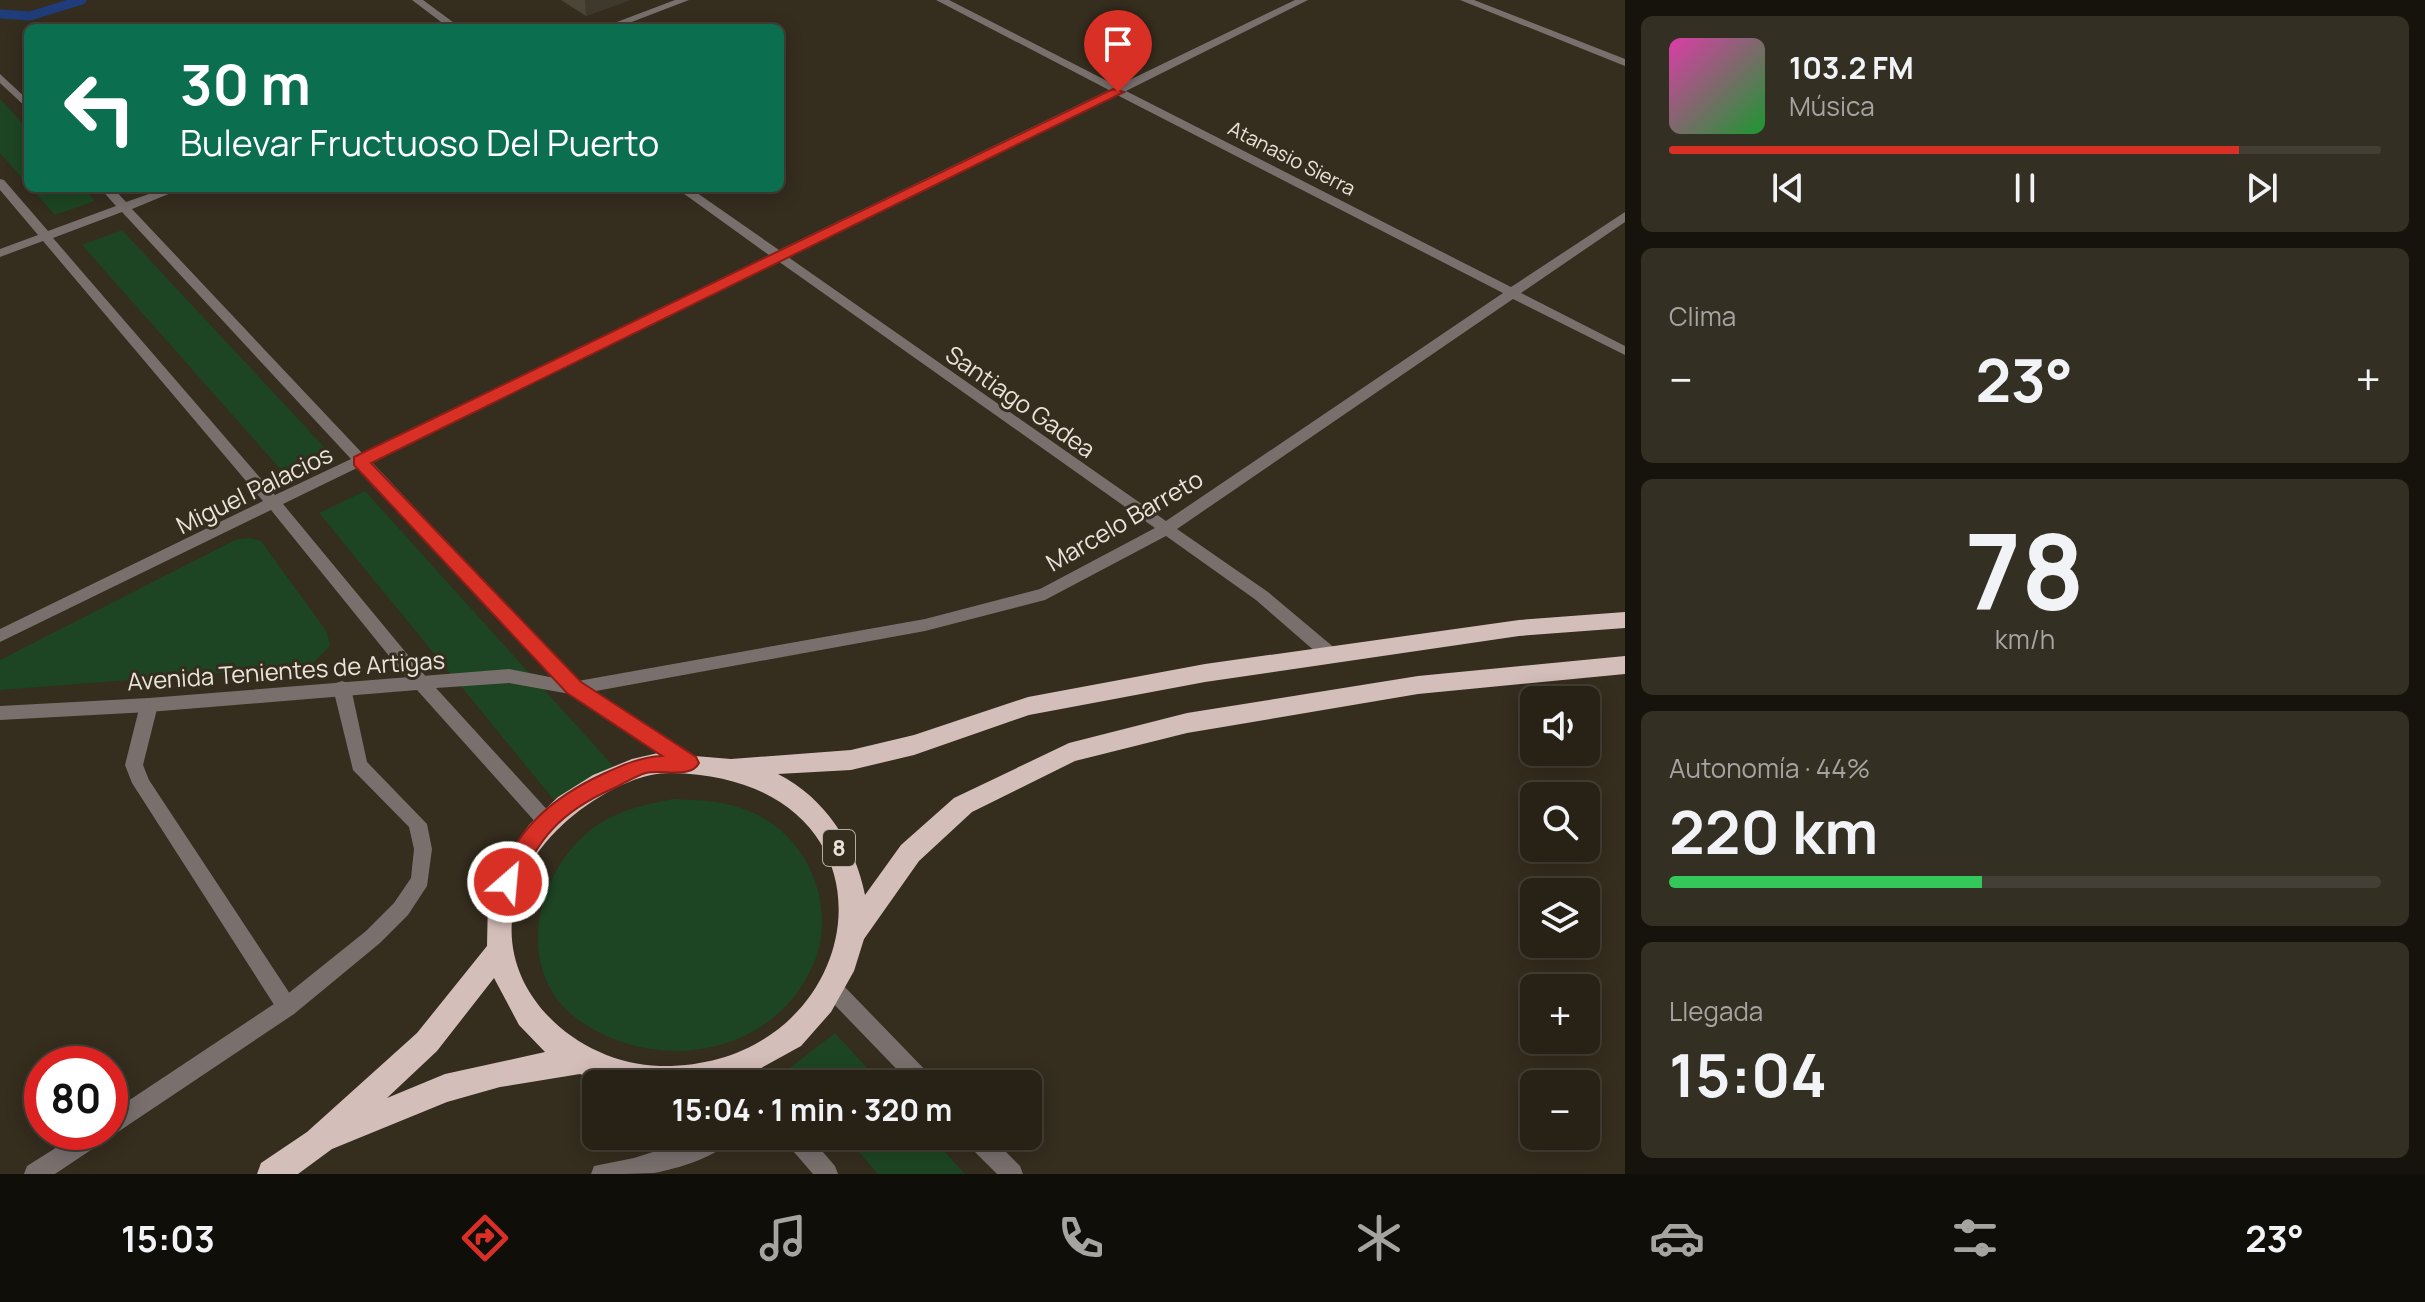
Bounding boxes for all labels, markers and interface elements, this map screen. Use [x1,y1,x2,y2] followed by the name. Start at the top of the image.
[1084,10,1152,92] pin
[1096,22,1140,66] icon: arrive
[180,45,311,122] text: 30 m
[1789,47,1914,88] text: 103.2 FM
[48,56,152,160] icon: left
[1789,88,1875,124] text: Música
[1224,114,1360,202] street label: Atanasio Sierra
[180,118,659,167] text: Bulevar Fructuoso Del Puerto
[1766,166,1810,210] icon: previous
[2003,166,2047,210] icon: pause
[2240,166,2284,210] icon: next
[1669,298,1736,334] text: Clima
[940,337,1102,465] street label: Santiago Gadea
[1975,338,2073,420] text: 23°
[1669,349,1693,409] text: −
[2356,349,2381,409] text: +
[170,437,338,541] street label: Miguel Palacios
[1040,462,1208,578] street label: Marcelo Barreto
[1965,498,2085,640] text: 78
[1995,621,2055,657] text: km/h
[126,642,446,698] street label: Avenida Tenientes de Artigas
[1520,686,1600,1150] map controls
[1520,686,1600,766] button: sound
[1669,750,1870,786] text: Autonomía · 44%
[1520,782,1600,862] button: search
[1669,790,1878,872] text: 220 km
[823,830,855,866] road number: 8
[466,840,550,924] position arrow
[1520,878,1600,958] button: layers
[1520,974,1600,1054] button: +
[1669,993,1763,1029] text: Llegada
[1669,1033,1827,1115] text: 15:04
[24,1046,128,1150] speed limit sign: 80
[1520,1070,1600,1150] button: −
[672,1089,952,1130] text: 15:04 · 1 min · 320 m
[457,1210,513,1266] icon: directions
[755,1210,811,1266] icon: music
[1053,1210,1109,1266] icon: phone
[1351,1210,1407,1266] icon: climate
[1649,1210,1705,1266] icon: car
[1947,1210,2003,1266] icon: filters
[121,1214,215,1263] text: 15:03
[2245,1214,2304,1263] text: 23°

